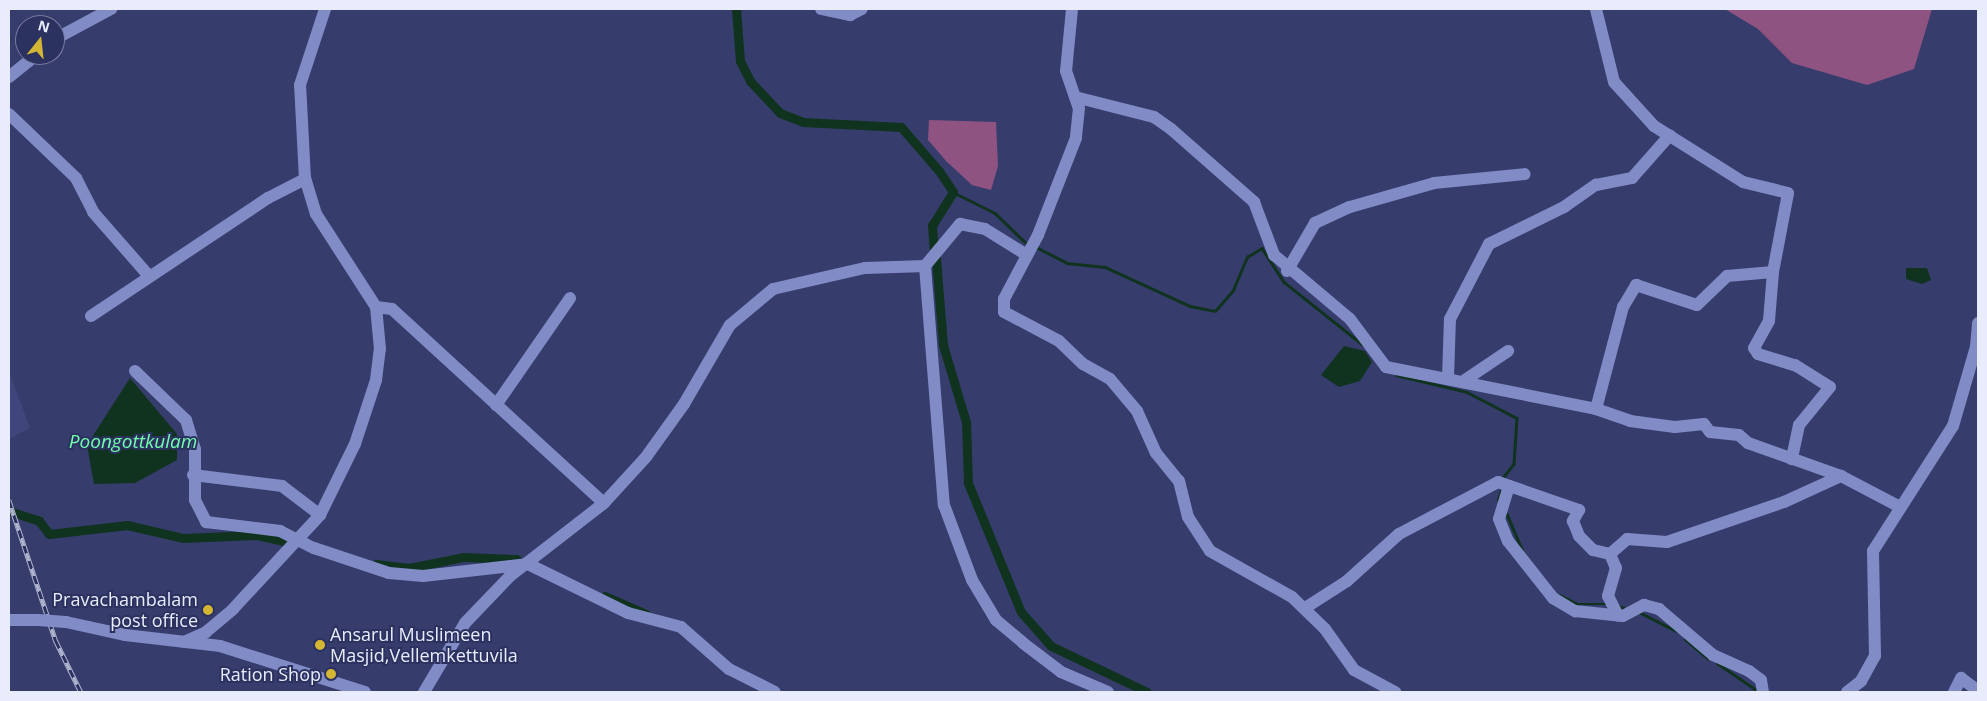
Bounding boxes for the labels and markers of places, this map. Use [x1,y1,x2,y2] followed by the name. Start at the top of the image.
[52,589,198,632] place label: Pravachambalam post office
[202,604,214,616] marker: Pravachambalam post office
[330,624,518,666] place label: Ansarul Muslimeen Masjid,Vellemkettuvila
[314,639,326,651] marker: Ansarul Muslimeen Masjid,Vellemkettuvila
[220,663,321,685] place label: Ration Shop
[325,668,337,680] marker: Ration Shop

